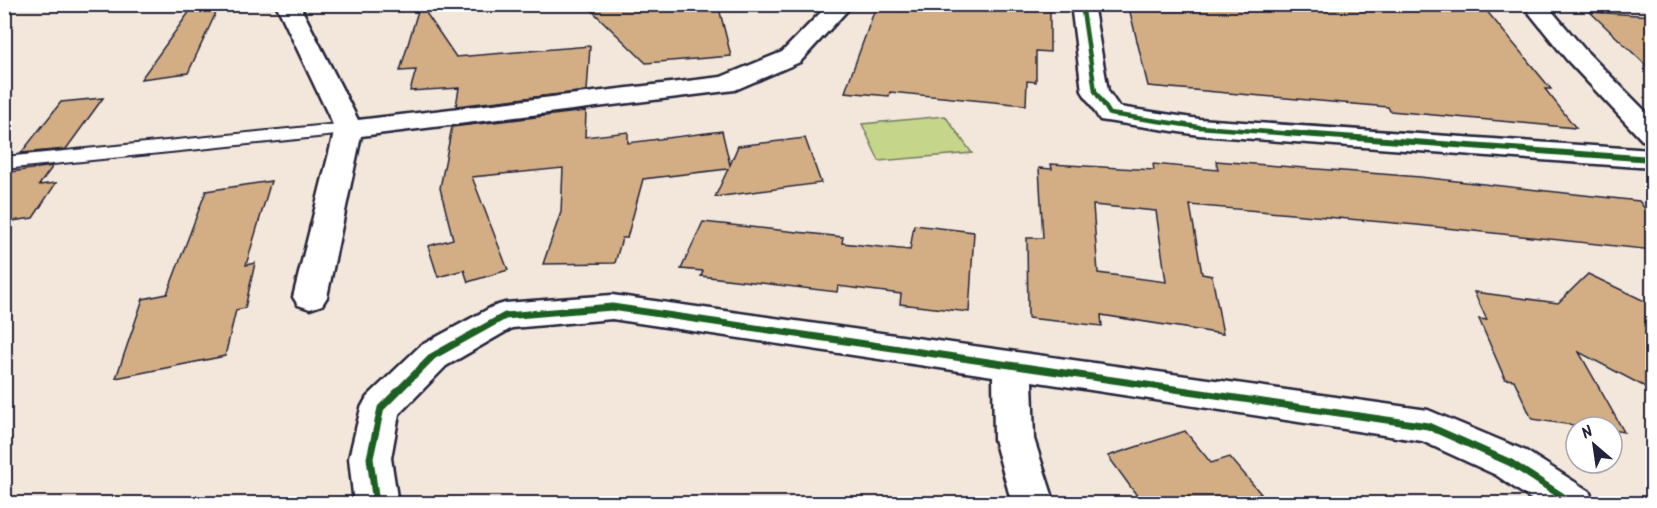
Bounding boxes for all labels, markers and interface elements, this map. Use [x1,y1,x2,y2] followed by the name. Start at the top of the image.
[1564,415,1624,475] north arrow
[1577,420,1598,447] text: N

